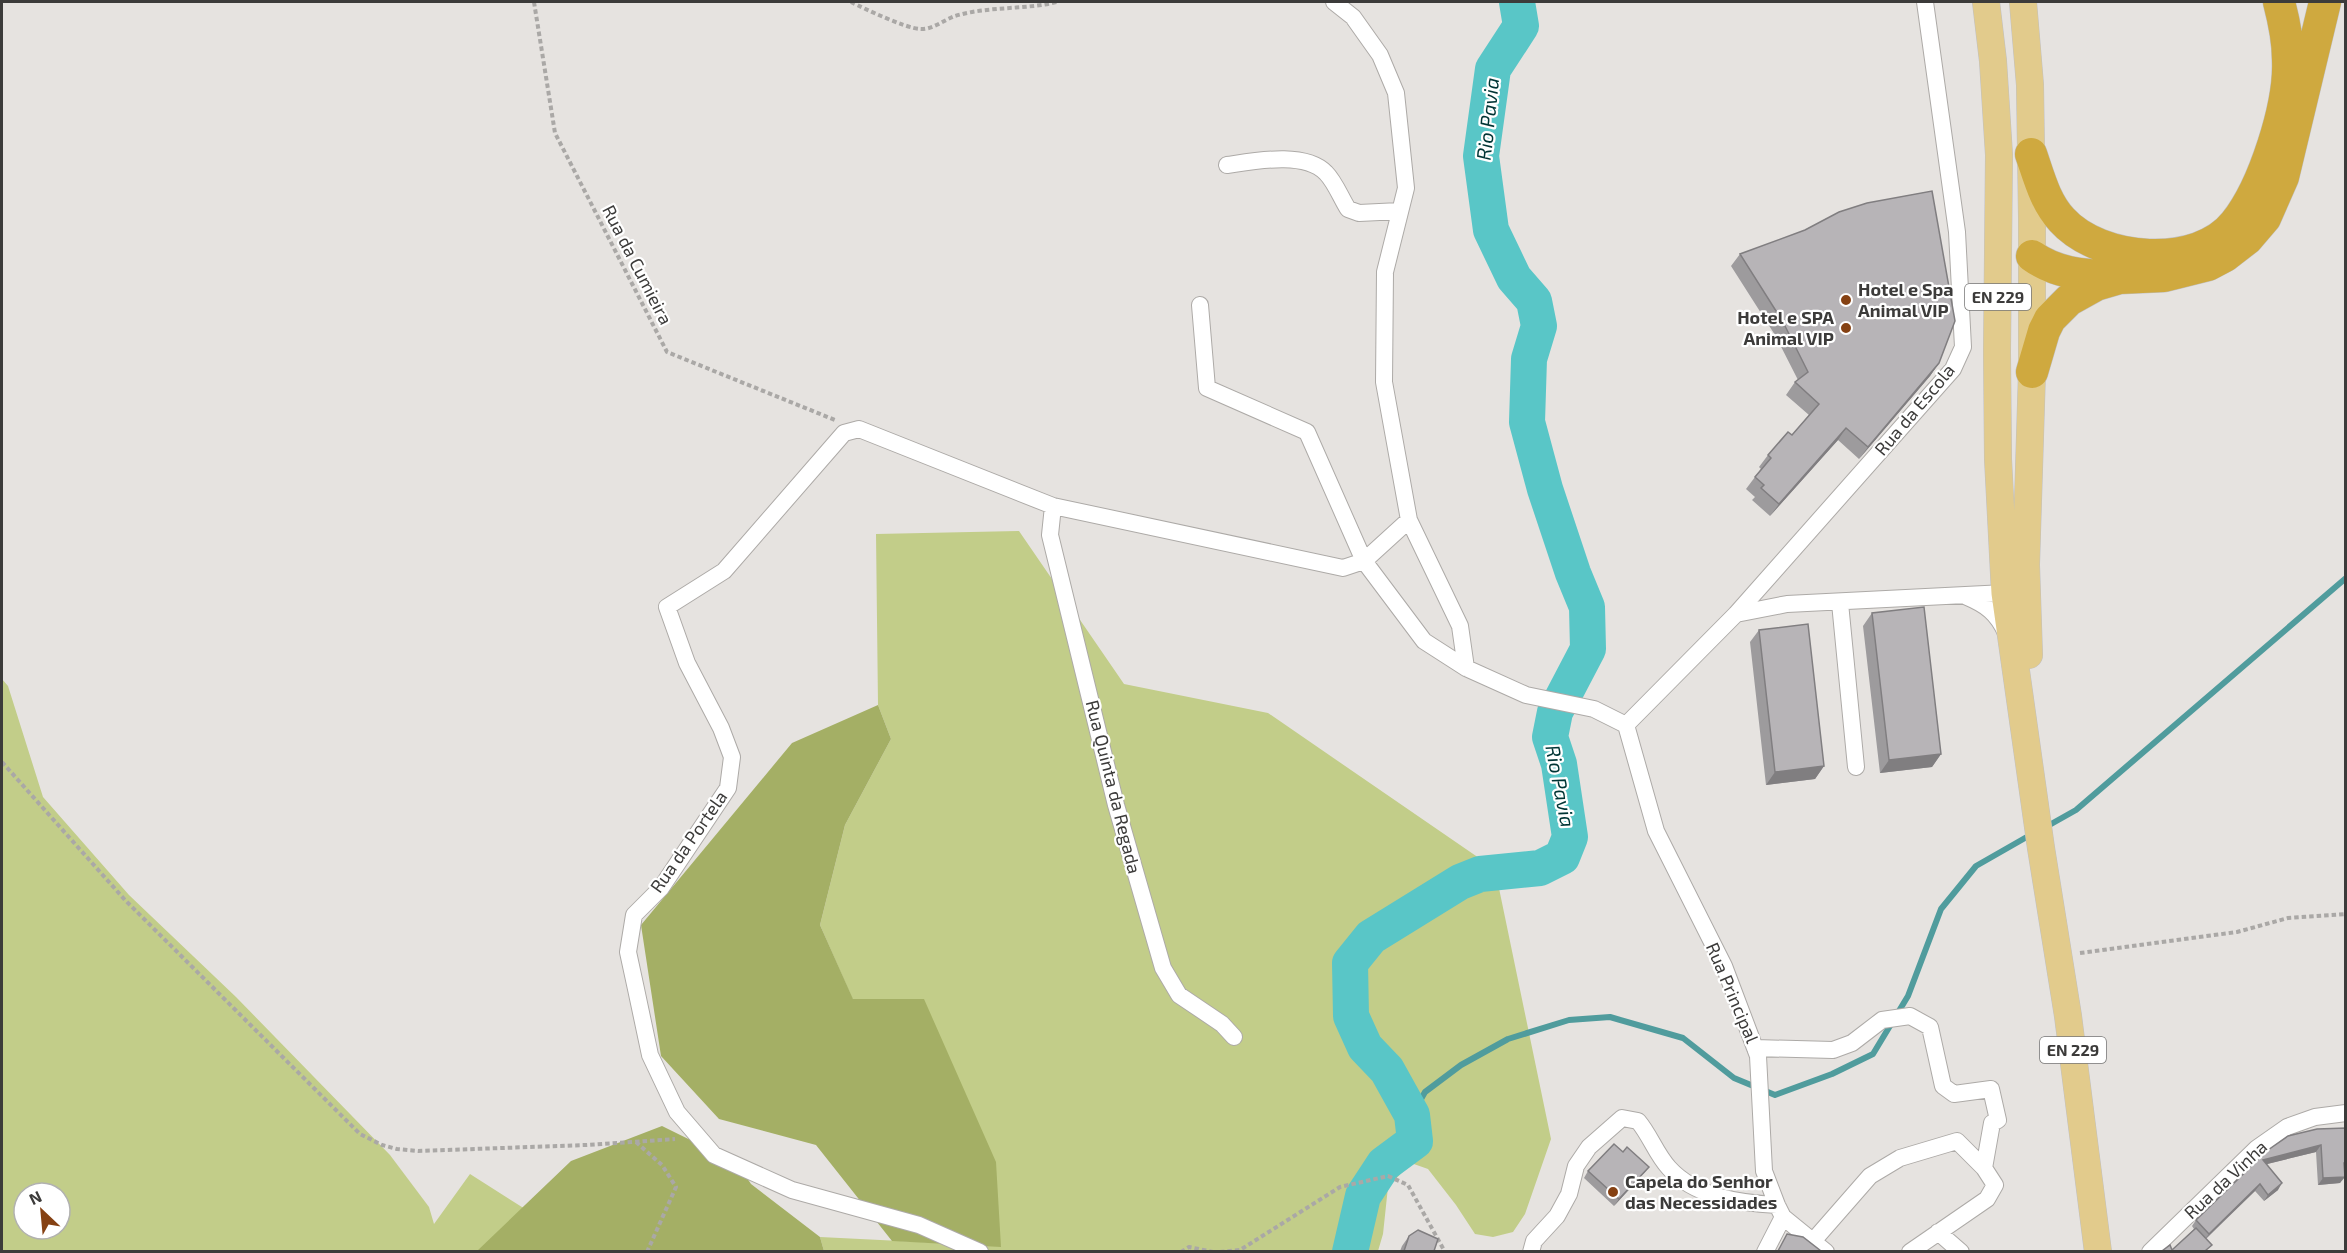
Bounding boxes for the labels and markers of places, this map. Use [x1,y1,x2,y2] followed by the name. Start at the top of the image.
[1858,278,1954,321] place label: Hotel e Spa Animal VIP
[1839,293,1853,307] marker: Hotel e Spa Animal VIP
[1737,306,1834,349] place label: Hotel e SPA Animal VIP
[1839,321,1853,335] marker: Hotel e SPA Animal VIP
[1625,1170,1777,1213] place label: Capela do Senhor das Necessidades
[1606,1185,1620,1199] marker: Capela do Senhor das Necessidades

